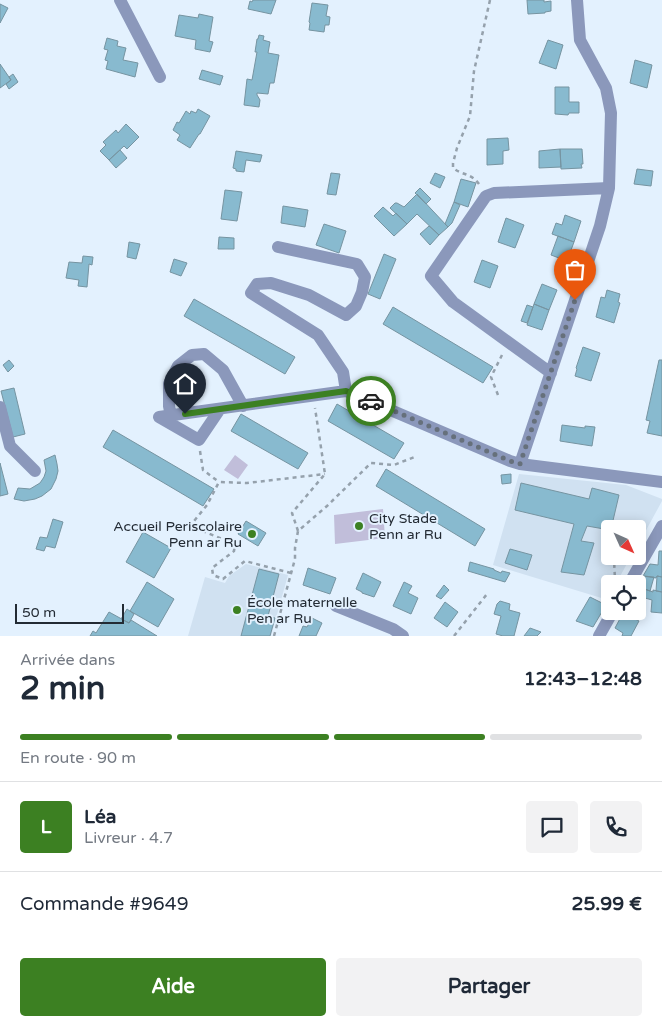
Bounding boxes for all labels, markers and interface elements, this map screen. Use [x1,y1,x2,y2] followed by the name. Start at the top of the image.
[554,249,596,300] pin
[561,256,589,284] icon: bag
[164,363,206,414] pin
[171,370,199,398] icon: home
[346,376,396,426] courier
[357,387,385,415] icon: car
[369,510,442,543] place label: City Stade Penn ar Ru
[113,518,242,551] place label: Accueil Periscolaire Penn ar Ru
[353,520,365,532] marker: City Stade Penn ar Ru
[601,520,646,565] north arrow
[601,520,646,620] map controls
[246,528,258,540] marker: Accueil Periscolaire Penn ar Ru
[601,575,646,620] button: locate
[247,594,357,627] place label: École maternelle Pen ar Ru
[15,601,124,624] scale bar
[22,604,56,621] text: 50 m
[231,604,243,616] marker: École maternelle Pen ar Ru
[20,650,115,670] text: Arrivée dans
[524,668,642,690] text: 12:43–12:48
[20,670,105,708] text: 2 min
[20,748,136,768] text: En route · 90 m
[526,801,578,853] button: chat
[590,801,642,853] button: phone
[84,806,116,828] text: Léa
[41,816,51,838] text: L
[84,828,173,848] text: Livreur · 4.7
[20,893,189,915] text: Commande #9649
[572,893,642,915] text: 25.99 €
[20,958,326,1016] button: Aide
[336,958,642,1016] button: Partager

